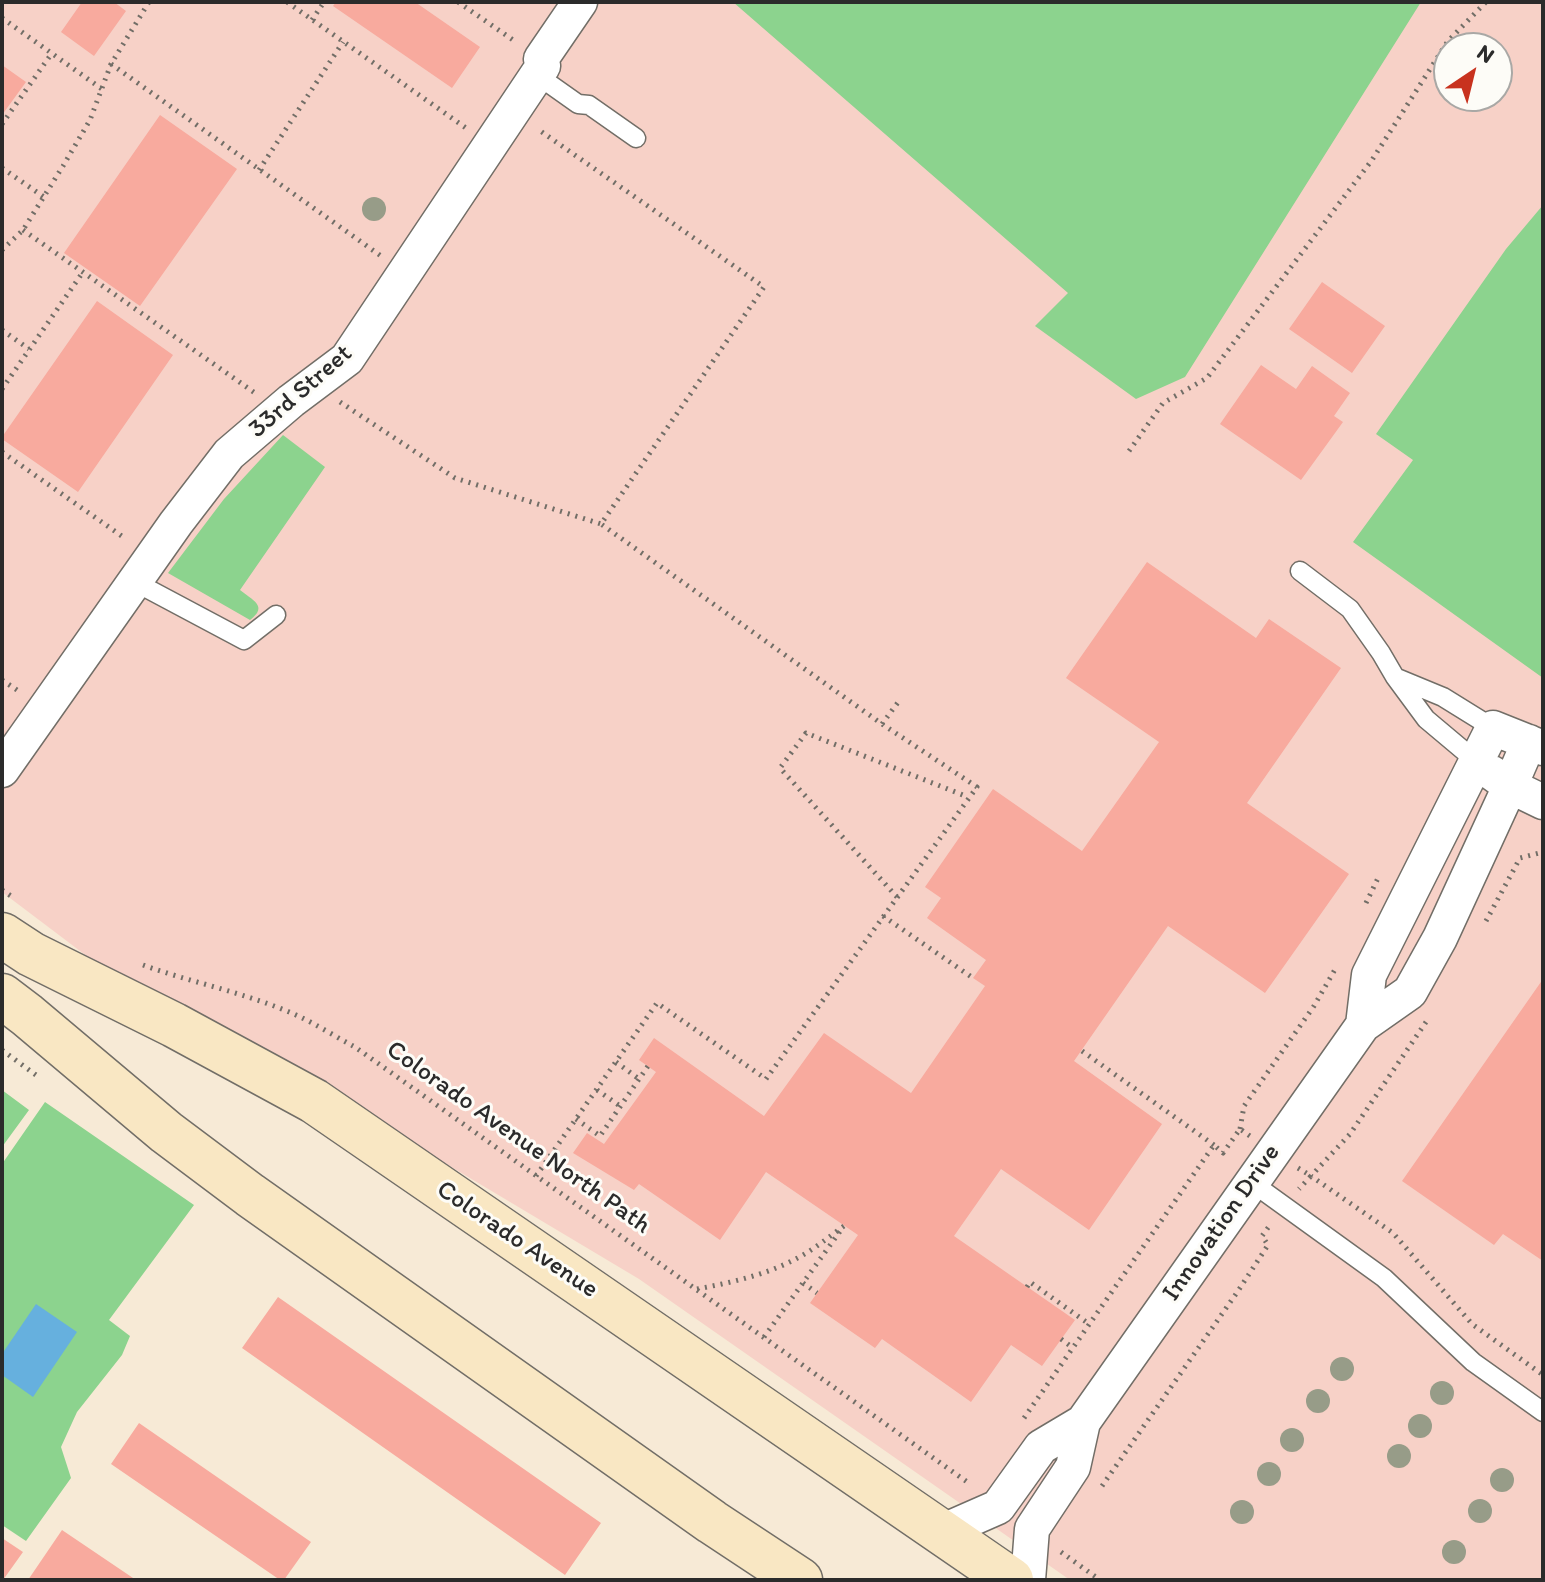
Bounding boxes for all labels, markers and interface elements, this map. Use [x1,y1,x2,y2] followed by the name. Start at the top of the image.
[1433,32,1513,112] north arrow
[1472,38,1500,69] text: N
[243,339,359,445] street label: 33rd Street
[380,1035,656,1241] street label: Colorado Avenue North Path
[1156,1139,1288,1307] street label: Innovation Drive
[430,1174,604,1306] street label: Colorado Avenue

